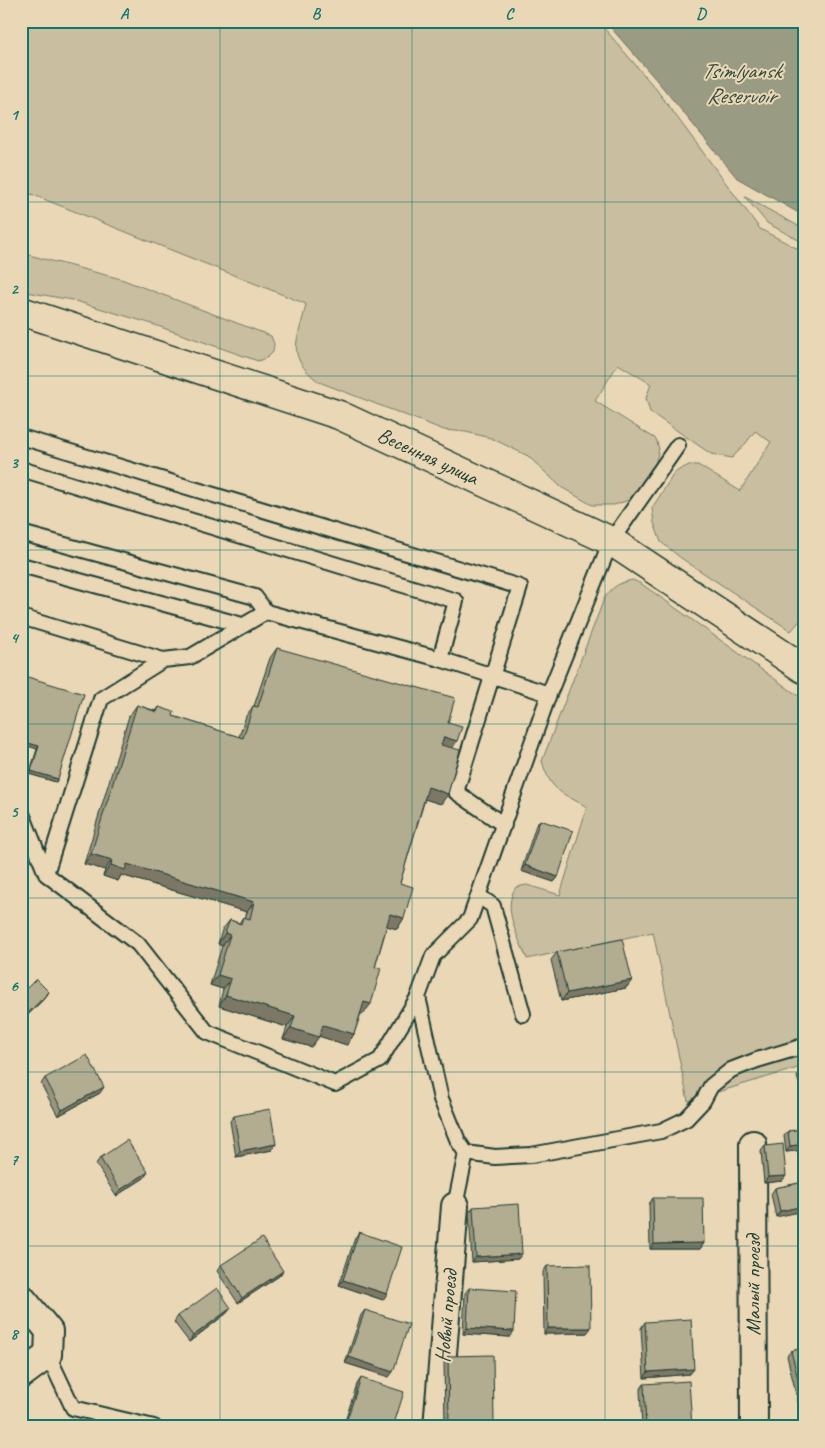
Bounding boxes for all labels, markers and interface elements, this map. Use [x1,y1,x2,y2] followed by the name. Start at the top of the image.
[120,4,130,24] text: A
[312,4,322,24] text: B
[505,4,515,24] text: C
[696,4,707,24] text: D
[702,57,784,110] water label: Tsimlyansk Reservoir
[10,105,19,125] text: 1
[10,279,19,299] text: 2
[374,421,484,491] street label: Весенняя улица
[10,453,19,473] text: 3
[10,628,19,648] text: 4
[11,802,20,822] text: 5
[10,976,19,996] text: 6
[10,1150,19,1170] text: 7
[740,1232,766,1335] street label: Малый проезд
[429,1266,463,1363] street label: Новый проезд
[10,1324,19,1344] text: 8

